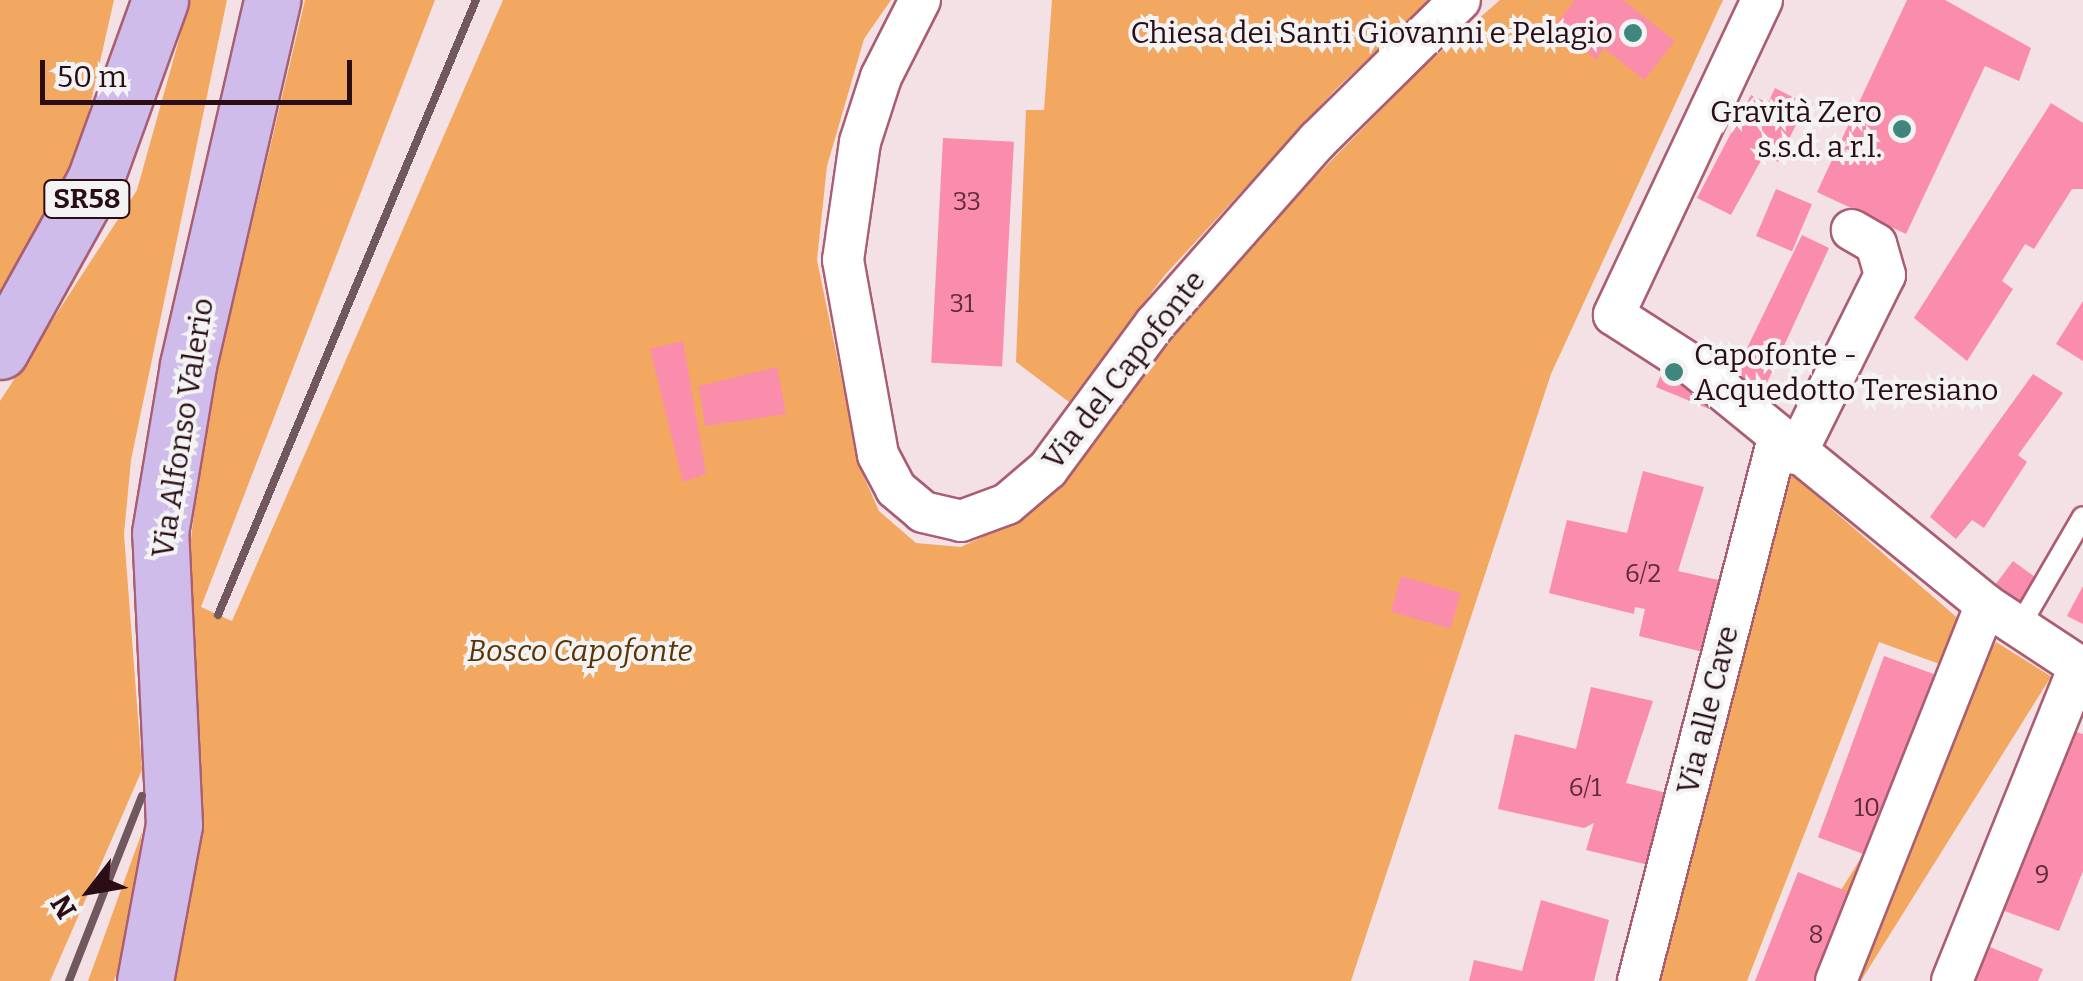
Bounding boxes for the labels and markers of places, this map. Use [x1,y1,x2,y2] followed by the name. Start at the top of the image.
[1130,15,1613,51] place label: Chiesa dei Santi Giovanni e Pelagio
[1622,22,1644,44] marker: Chiesa dei Santi Giovanni e Pelagio
[1710,94,1882,164] place label: Gravità Zero s.s.d. a r.l.
[1891,118,1913,140] marker: Gravità Zero s.s.d. a r.l.
[1694,337,1998,408] place label: Capofonte - Acquedotto Teresiano
[1663,361,1685,383] marker: Capofonte - Acquedotto Teresiano

